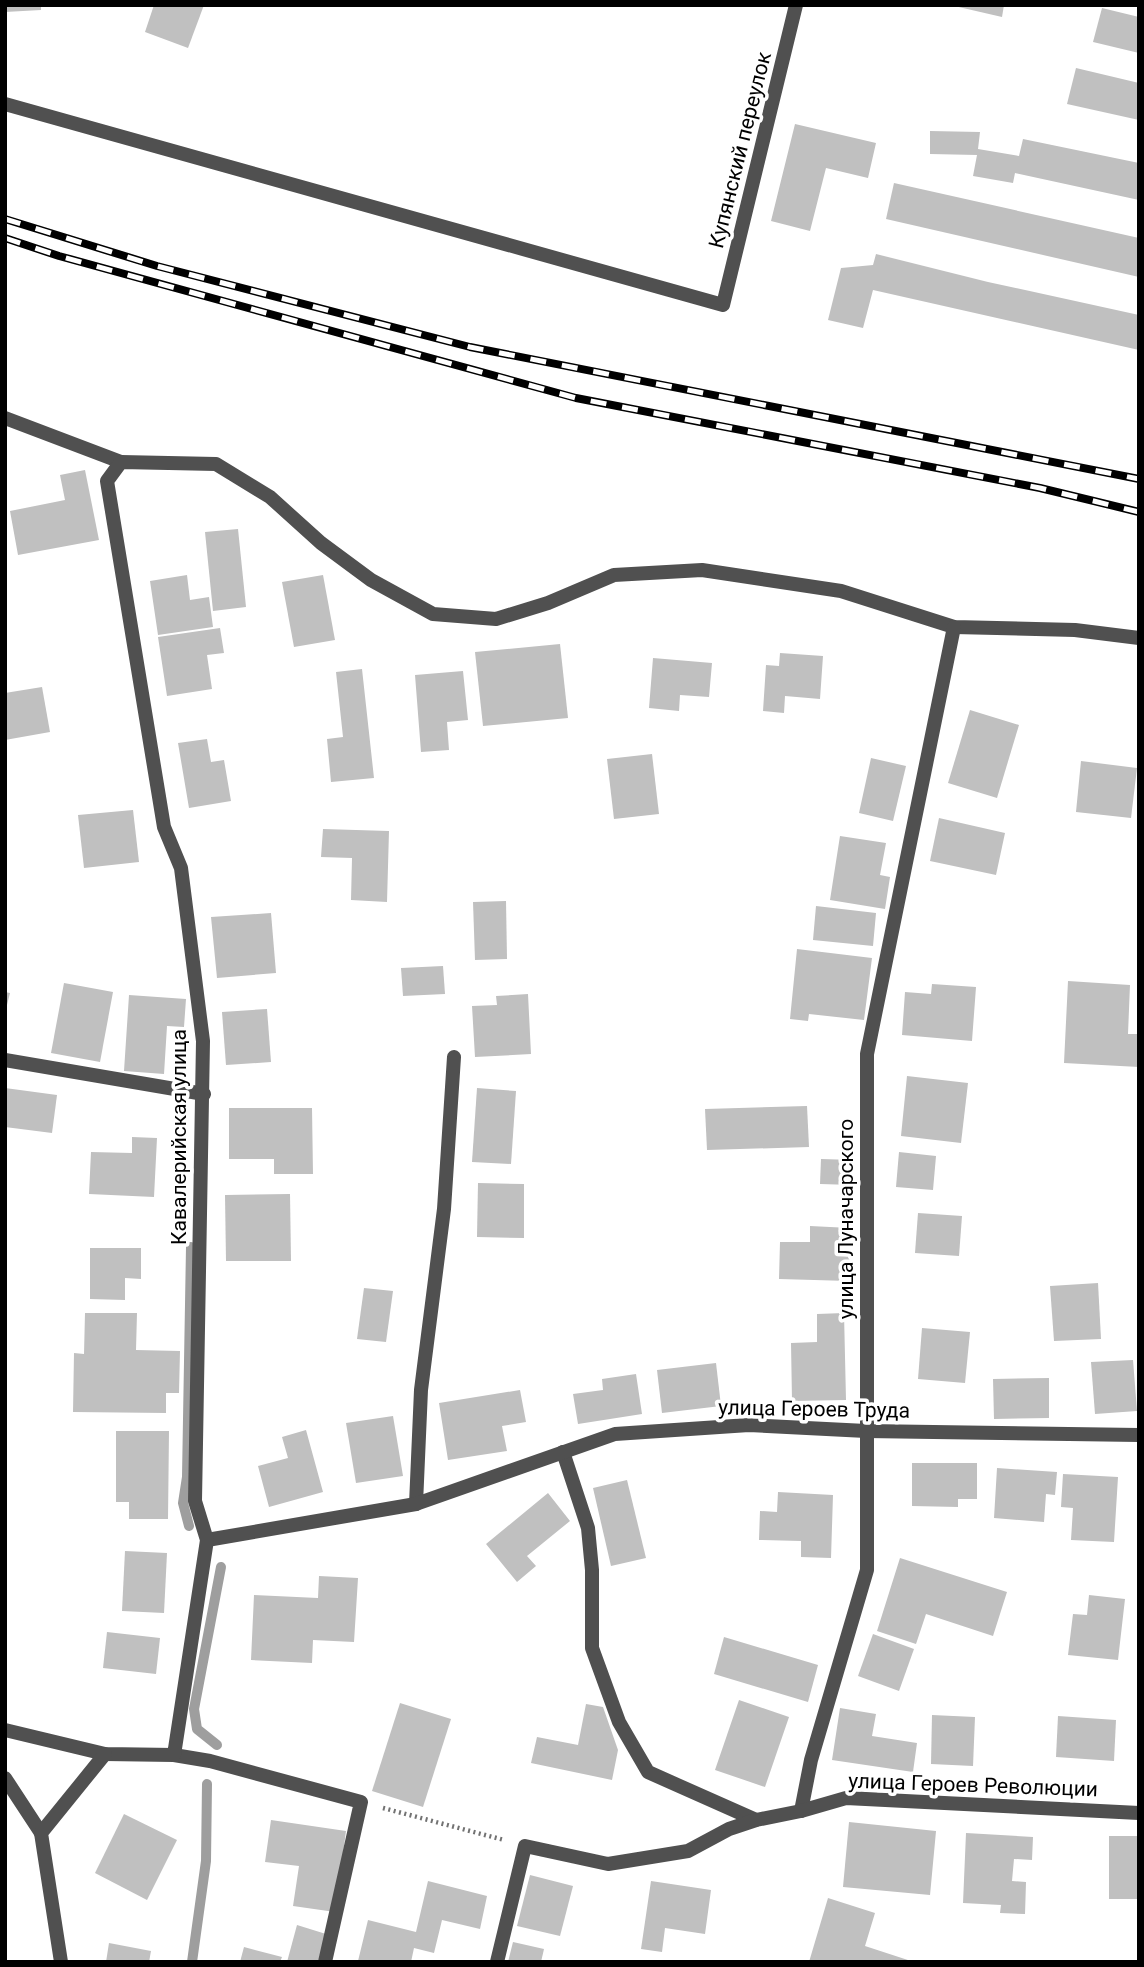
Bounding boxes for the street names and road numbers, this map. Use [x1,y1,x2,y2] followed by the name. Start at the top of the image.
[704,49,776,251] street label: Купянский переулок
[167,1029,191,1245] street label: Кавалерийская улица
[834,1119,858,1319] street label: улица Луначарского
[718,1395,910,1423] street label: улица Героев Труда
[848,1769,1098,1801] street label: улица Героев Революции

